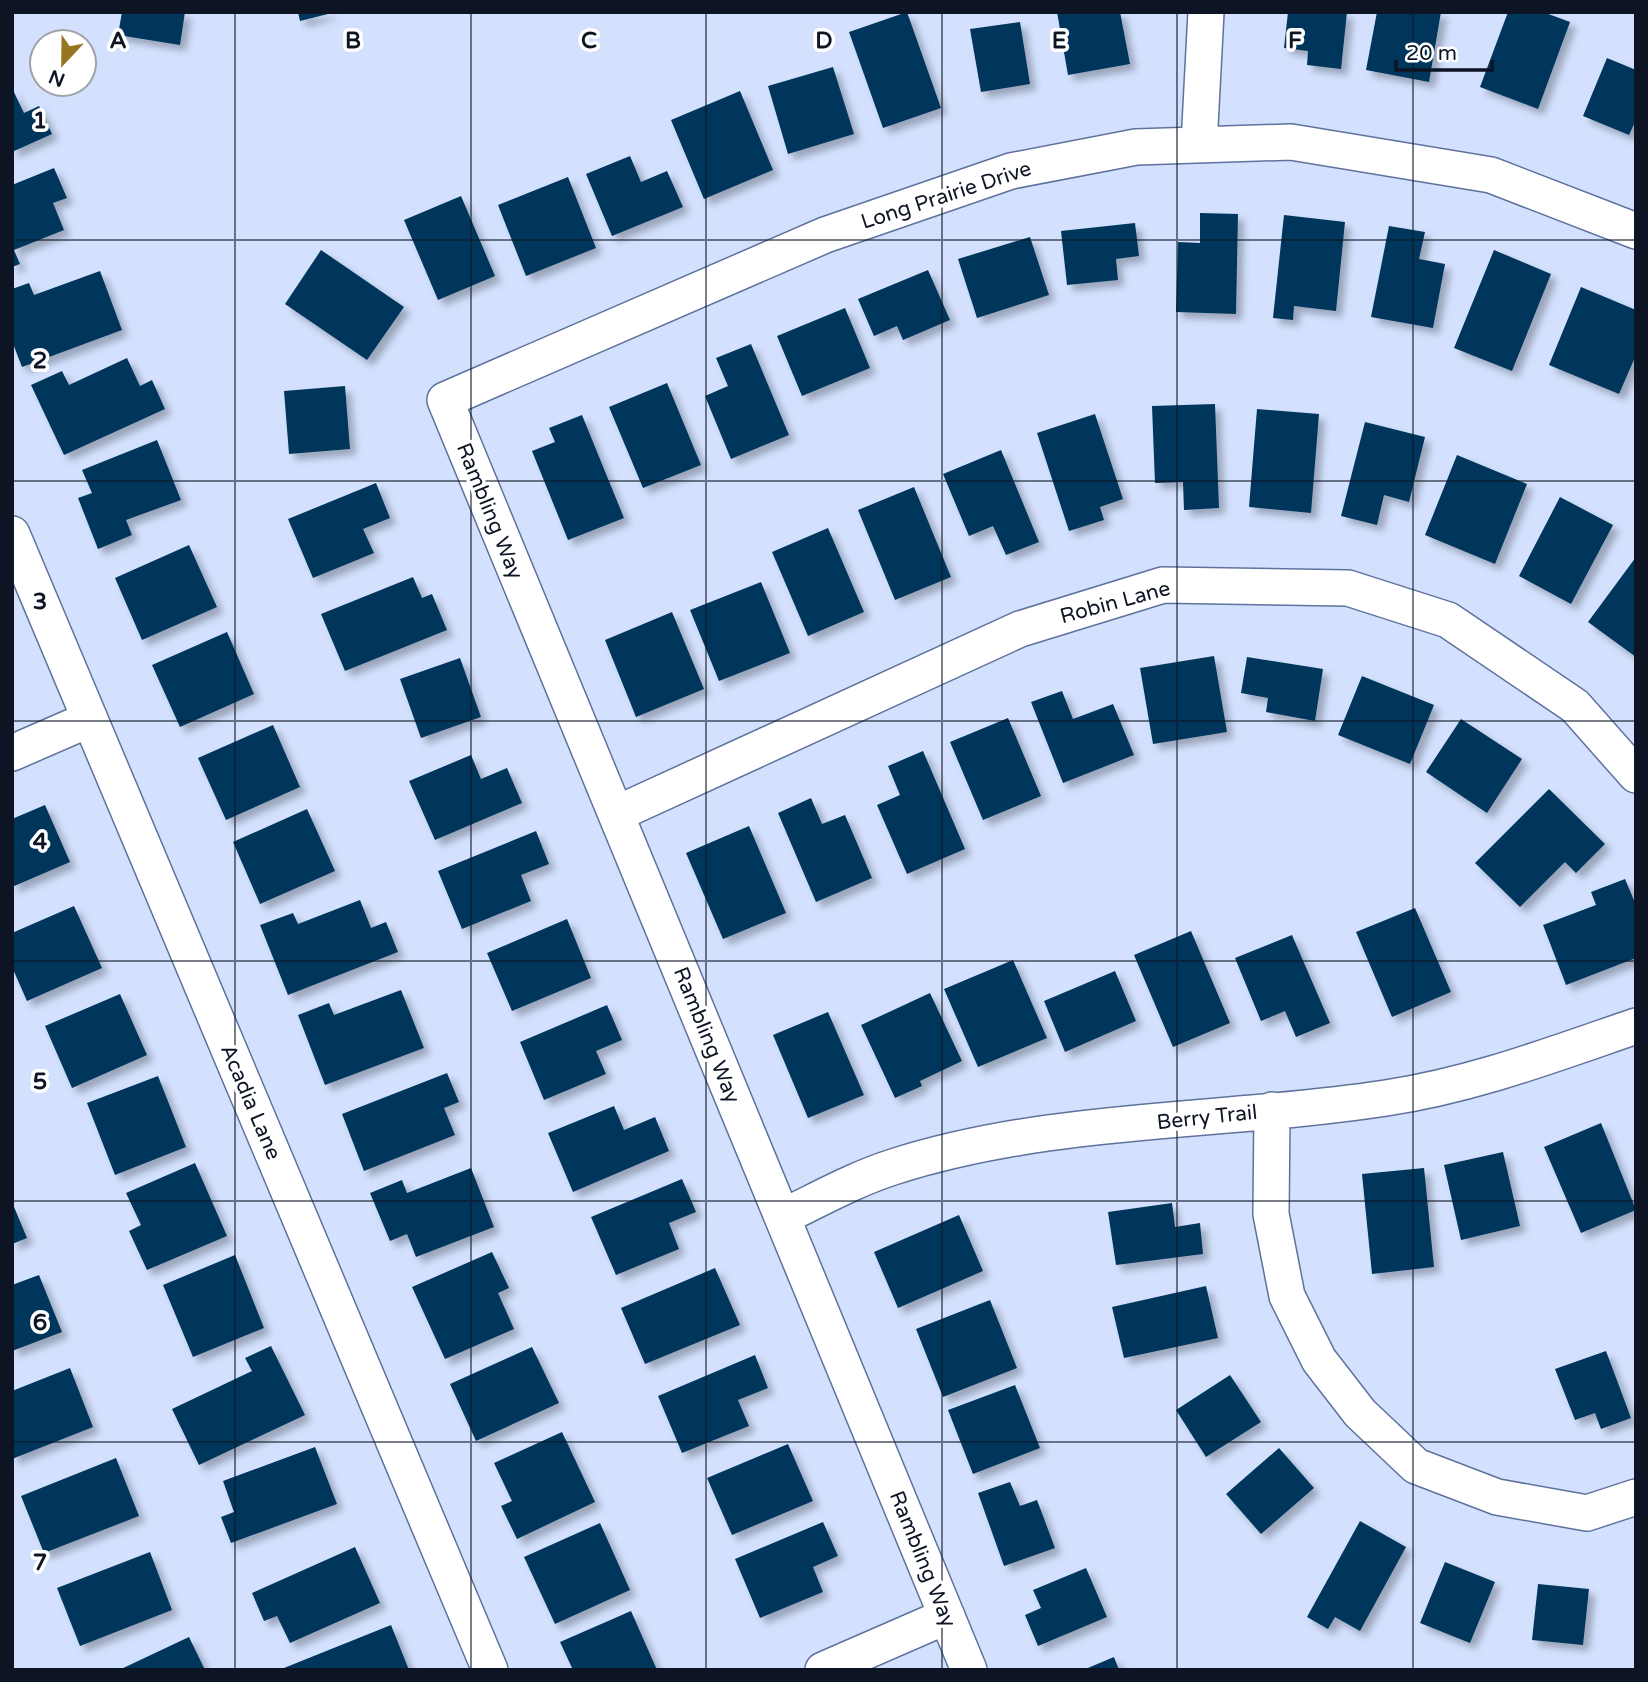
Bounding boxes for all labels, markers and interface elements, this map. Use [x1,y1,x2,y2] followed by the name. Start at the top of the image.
[109,27,127,55] text: A
[345,27,361,55] text: B
[581,27,597,55] text: C
[815,27,833,55] text: D
[1052,27,1066,55] text: E
[1288,27,1302,55] text: F
[28,28,98,98] north arrow
[1396,28,1492,72] scale bar
[1406,41,1457,66] text: 20 m
[46,65,68,91] text: N
[33,107,47,135] text: 1
[858,156,1035,235] street label: Long Prairie Drive
[33,347,47,375] text: 2
[451,440,528,583] street label: Rambling Way
[1057,576,1173,629] street label: Robin Lane
[33,588,47,616] text: 3
[33,828,48,856] text: 4
[668,964,745,1107] street label: Rambling Way
[215,1041,286,1164] street label: Acadia Lane
[33,1068,47,1096] text: 5
[1156,1100,1259,1135] street label: Berry Trail
[33,1309,47,1337] text: 6
[884,1488,961,1631] street label: Rambling Way
[33,1549,47,1577] text: 7

